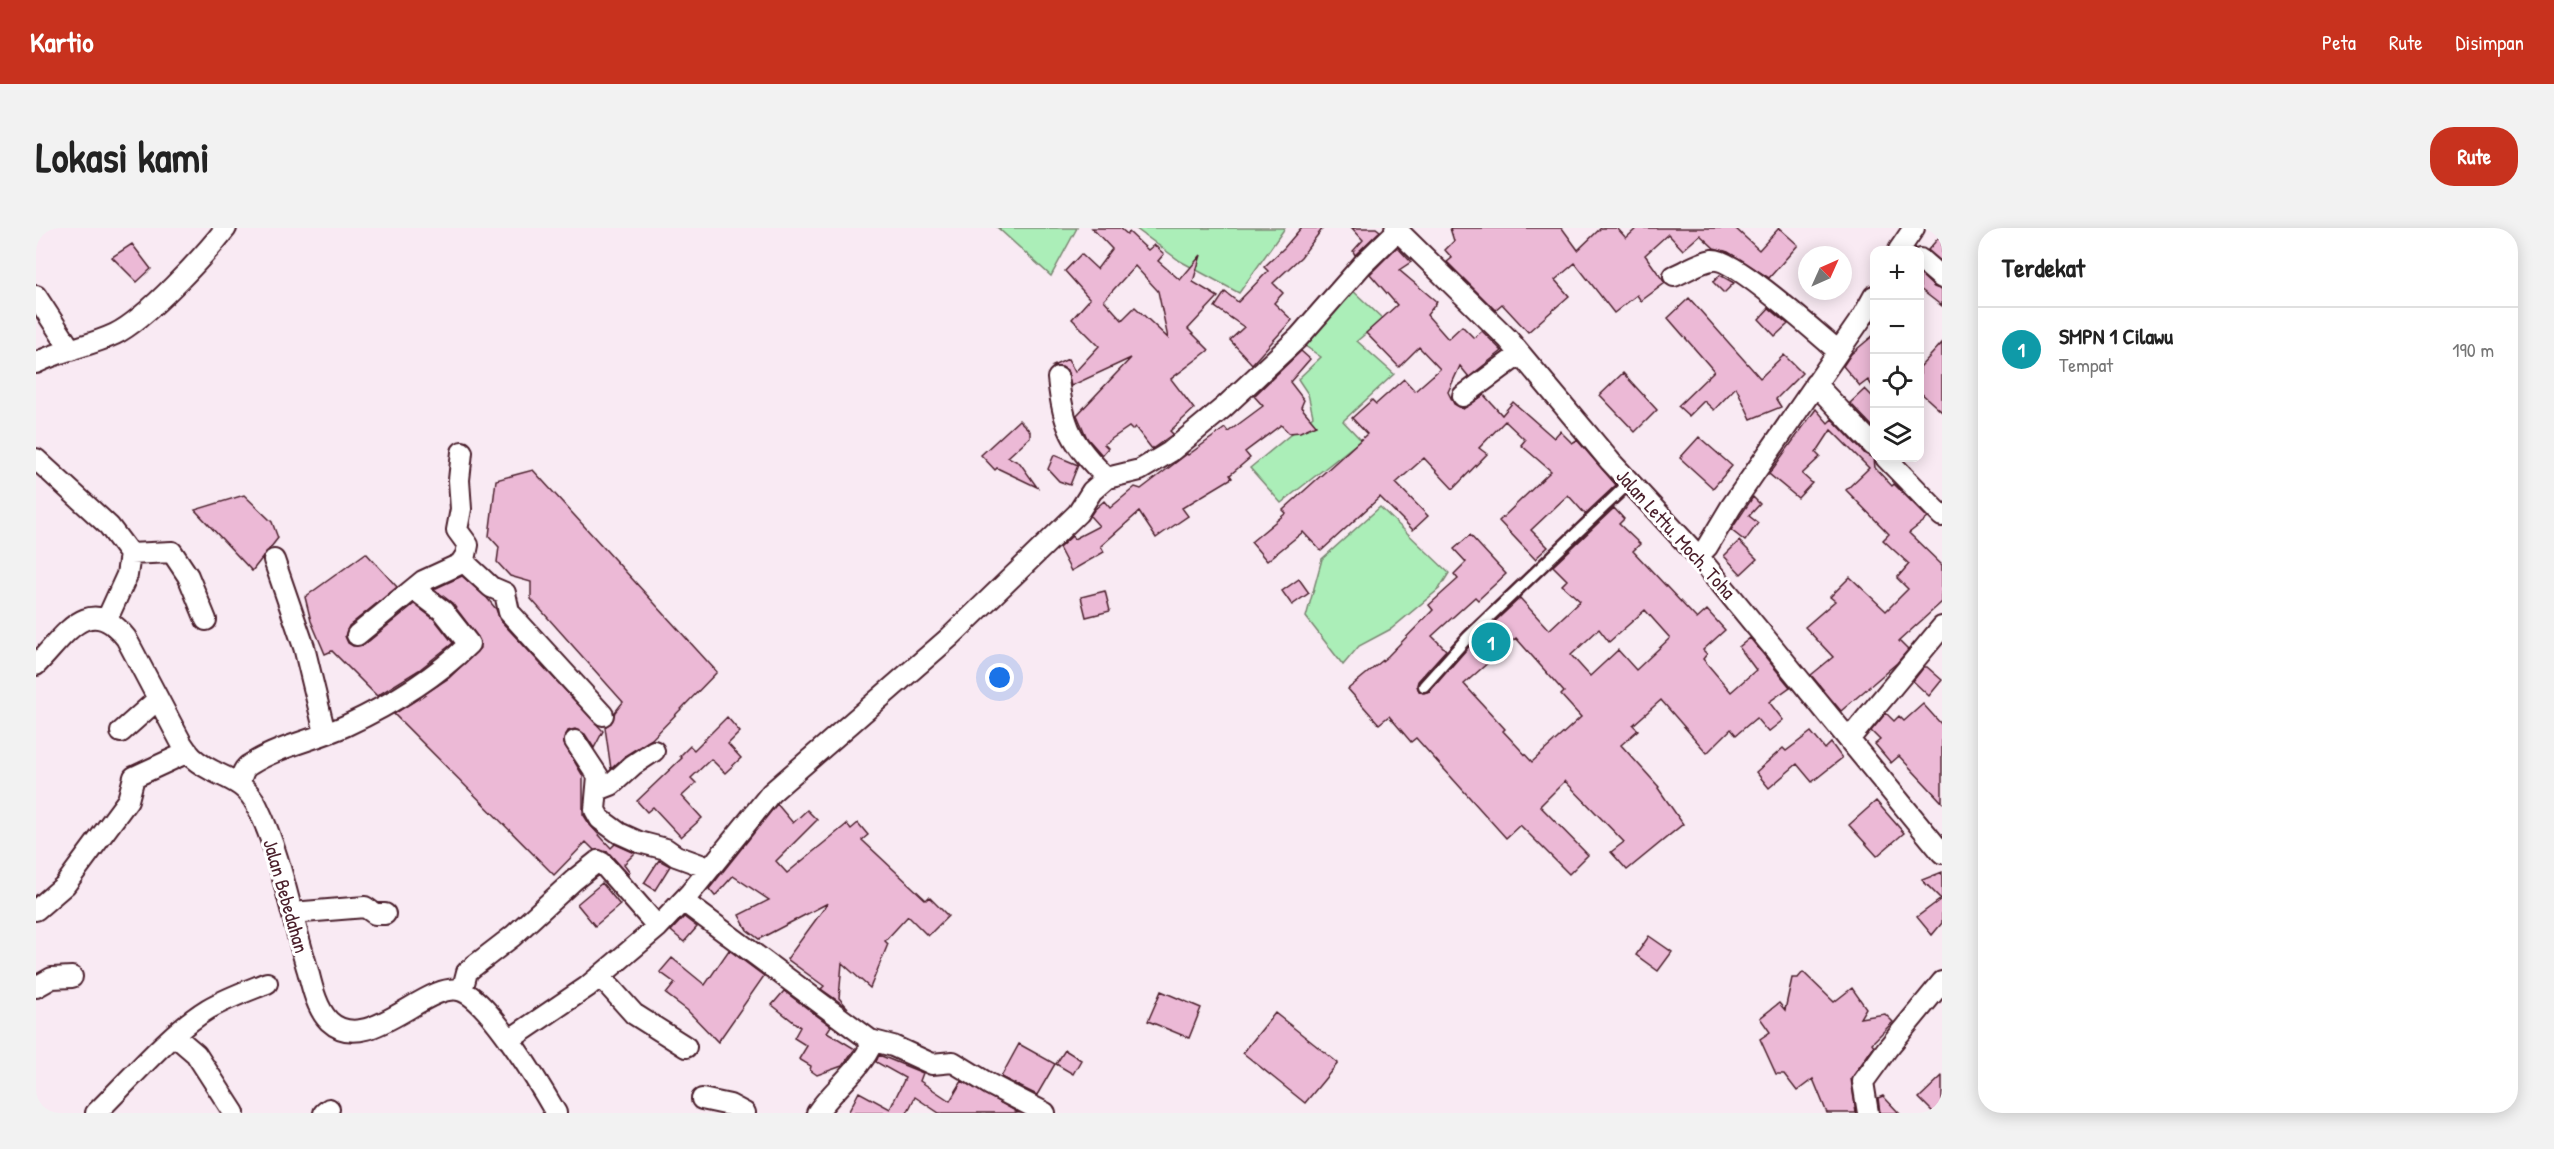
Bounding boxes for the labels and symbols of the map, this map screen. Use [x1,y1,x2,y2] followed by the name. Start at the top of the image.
[1798,246,1852,300] north arrow
[1611,463,1742,605] street label: Jalan Lettu. Moch. Toha
[1472,620,1510,664] pin: 1
[985,663,1014,692] your location
[257,836,316,956] street label: Jalan Bebedahan

